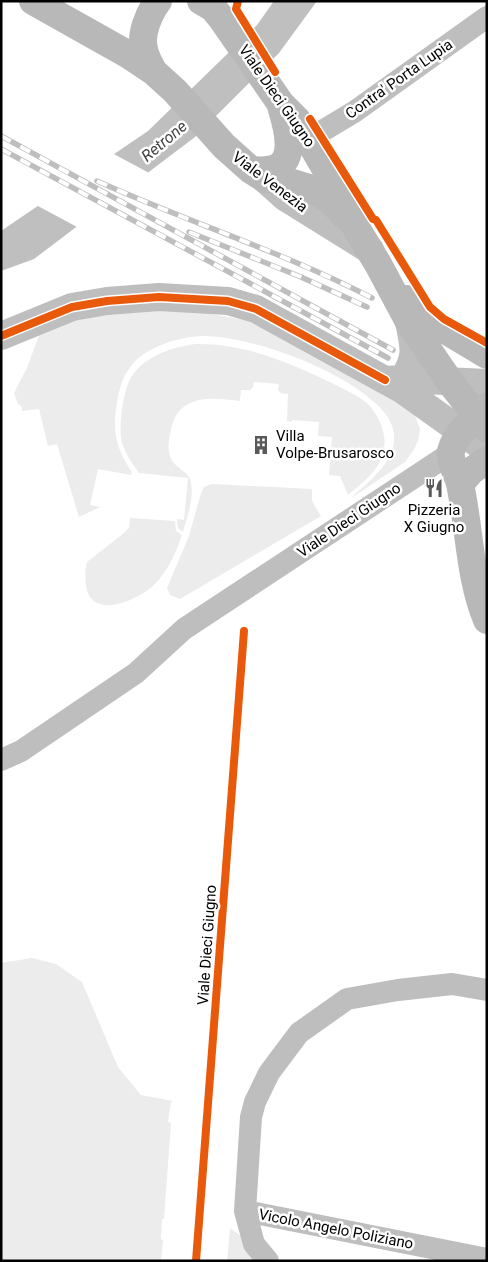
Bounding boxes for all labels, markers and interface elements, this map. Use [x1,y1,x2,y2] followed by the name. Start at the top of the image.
[342,35,456,123] street label: Contra' Porta Lupia
[235,41,319,151] street label: Viale Dieci Giugno
[137,116,191,166] water label: Retrone
[229,148,311,216] street label: Viale Venezia
[276,427,394,462] place label: Villa Volpe-Brusarosco
[250,434,272,456] building icon: Villa Volpe-Brusarosco
[423,477,445,499] restaurant icon: Pizzeria X Giugno
[294,479,404,561] street label: Viale Dieci Giugno
[404,501,464,536] place label: Pizzeria X Giugno
[194,884,220,1006] street label: Viale Dieci Giugno
[257,1205,415,1253] street label: Vicolo Angelo Poliziano

